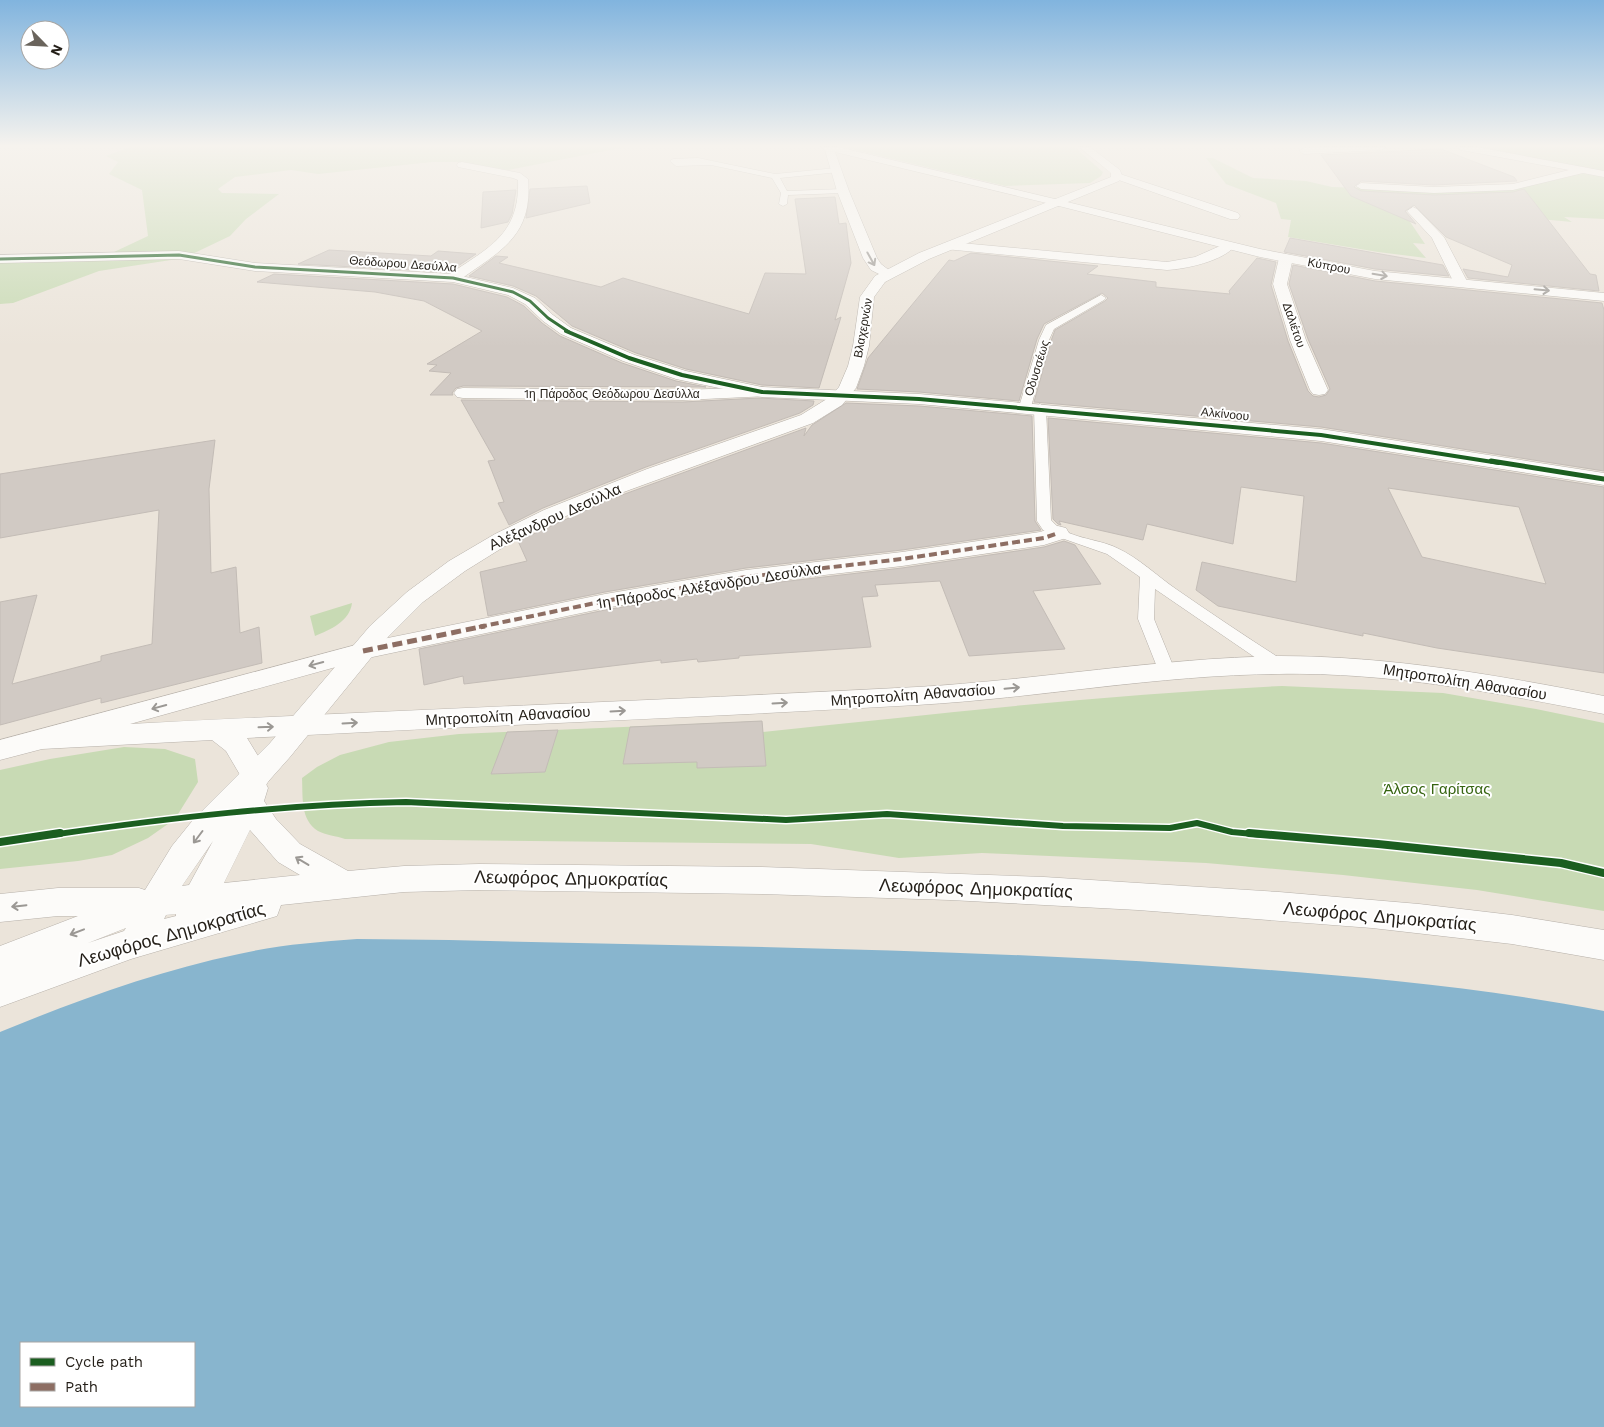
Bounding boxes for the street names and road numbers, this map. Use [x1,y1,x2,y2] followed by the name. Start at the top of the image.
[349,253,457,275] street label: Θεόδωρου Δεσύλλα
[1306,255,1352,277] street label: Κύπρου
[851,297,875,359] street label: Βλαχερνών
[1280,301,1308,349] street label: Δαλιέτου
[1022,338,1052,398] street label: Οδυσσέως
[524,387,700,401] street label: 1η Πάροδος Θεόδωρου Δεσύλλα
[1200,404,1250,424] street label: Αλκίνοου
[486,480,624,554] street label: Αλέξανδρου Δεσύλλα
[595,559,823,613] street label: 1η Πάροδος Αλέξανδρου Δεσύλλα
[1382,660,1548,704] street label: Μητροπολίτη Αθανασίου
[830,680,996,710] street label: Μητροπολίτη Αθανασίου
[425,703,591,729] street label: Μητροπολίτη Αθανασίου
[474,866,668,890] street label: Λεωφόρος Δημοκρατίας
[879,874,1074,902] street label: Λεωφόρος Δημοκρατίας
[75,897,267,971] street label: Λεωφόρος Δημοκρατίας
[1282,897,1478,935] street label: Λεωφόρος Δημοκρατίας

